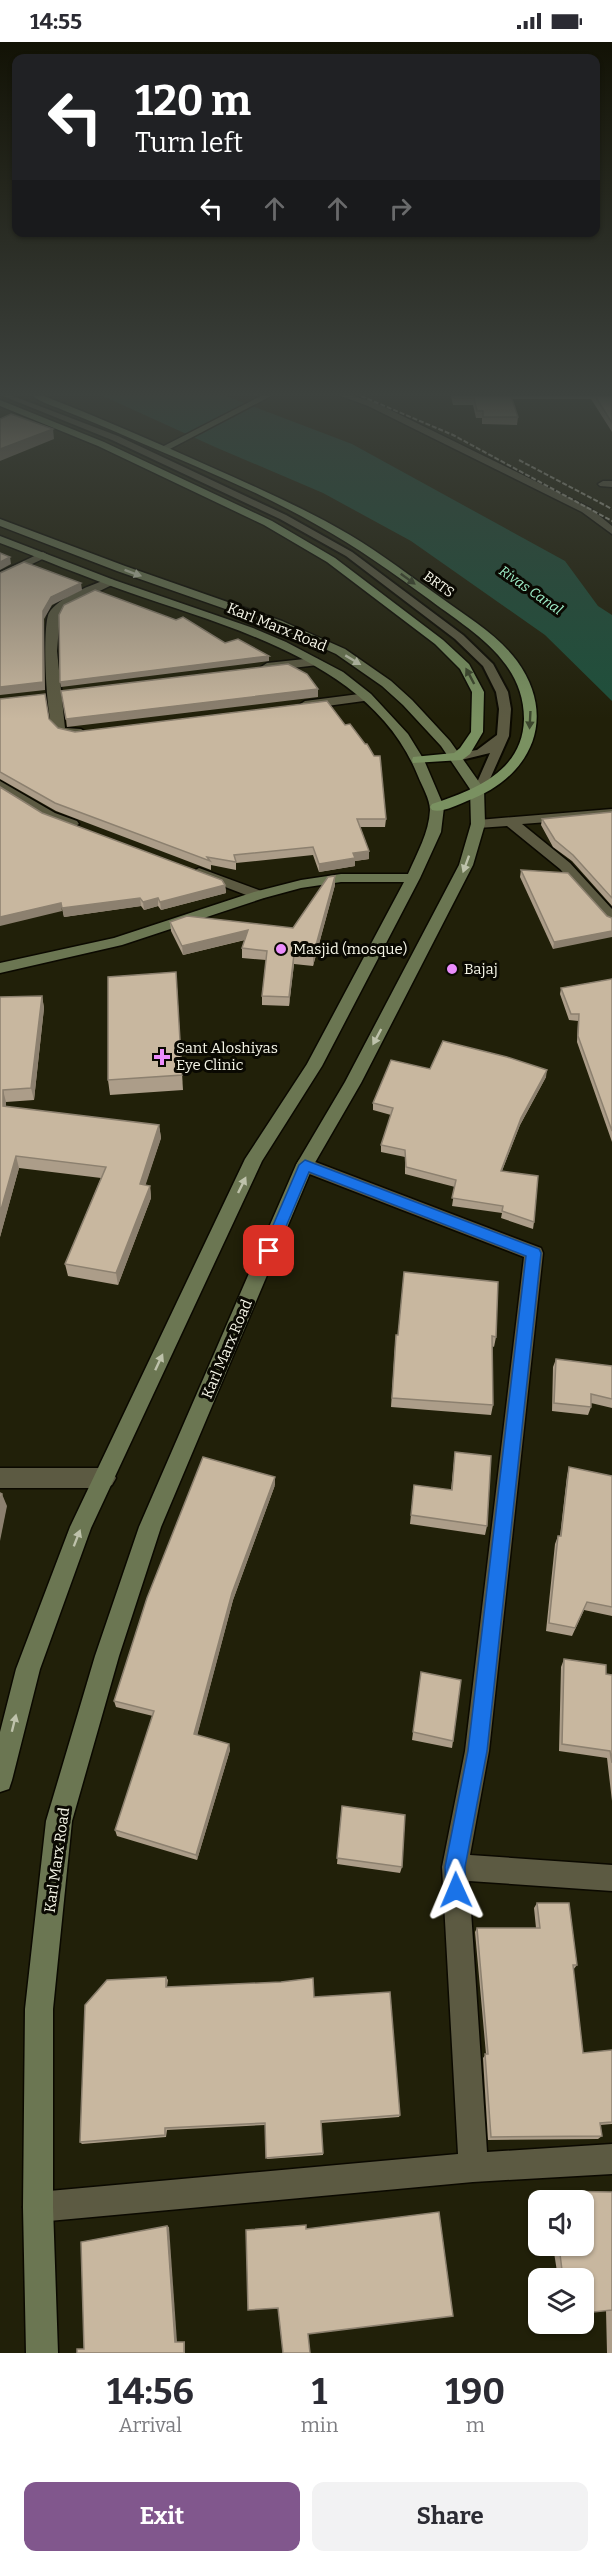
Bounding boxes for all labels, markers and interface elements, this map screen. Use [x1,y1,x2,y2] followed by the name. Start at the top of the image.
[30,8,82,35] text: 14:55
[135,76,251,126] text: 120 m
[36,78,114,156] icon: left
[135,127,243,159] text: Turn left
[195,192,228,225] icon: left
[258,192,291,225] icon: ahead
[321,192,354,225] icon: ahead
[384,192,417,225] icon: right
[496,562,566,619] water label: Rivas Canal
[420,568,457,601] street label: BRTS
[124,569,142,578] one-way arrow
[400,573,415,585] one-way arrow
[224,599,330,655] street label: Karl Marx Road
[345,655,361,666] one-way arrow
[465,667,475,684] one-way arrow
[525,711,534,730] one-way arrow
[460,855,470,873] one-way arrow
[293,940,407,958] place label: Masjid (mosque)
[274,942,288,956] marker: Masjid (mosque)
[464,960,498,978] place label: Bajaj
[445,962,459,976] marker: Bajaj
[372,1029,382,1046] one-way arrow
[176,1039,278,1074] place label: Sant Aloshiyas Eye Clinic
[153,1048,171,1066] marker: Sant Aloshiyas Eye Clinic
[237,1177,246,1194] one-way arrow
[243,1225,294,1276] pin
[252,1234,285,1267] icon: arrive
[198,1297,256,1401] street label: Karl Marx Road
[154,1353,163,1370] one-way arrow
[72,1529,82,1547] one-way arrow
[10,1714,20,1732] one-way arrow
[41,1806,73,1914] street label: Karl Marx Road
[424,1858,488,1922] position arrow
[528,2190,594,2334] map controls
[528,2190,594,2256] button: sound
[528,2268,594,2334] button: layers
[107,2370,194,2414] text: 14:56
[312,2370,327,2414] text: 1
[445,2370,505,2414] text: 190
[119,2413,182,2437] text: Arrival
[301,2413,338,2437] text: min
[466,2413,485,2437] text: m
[24,2482,300,2551] button: Exit
[312,2482,588,2551] button: Share

